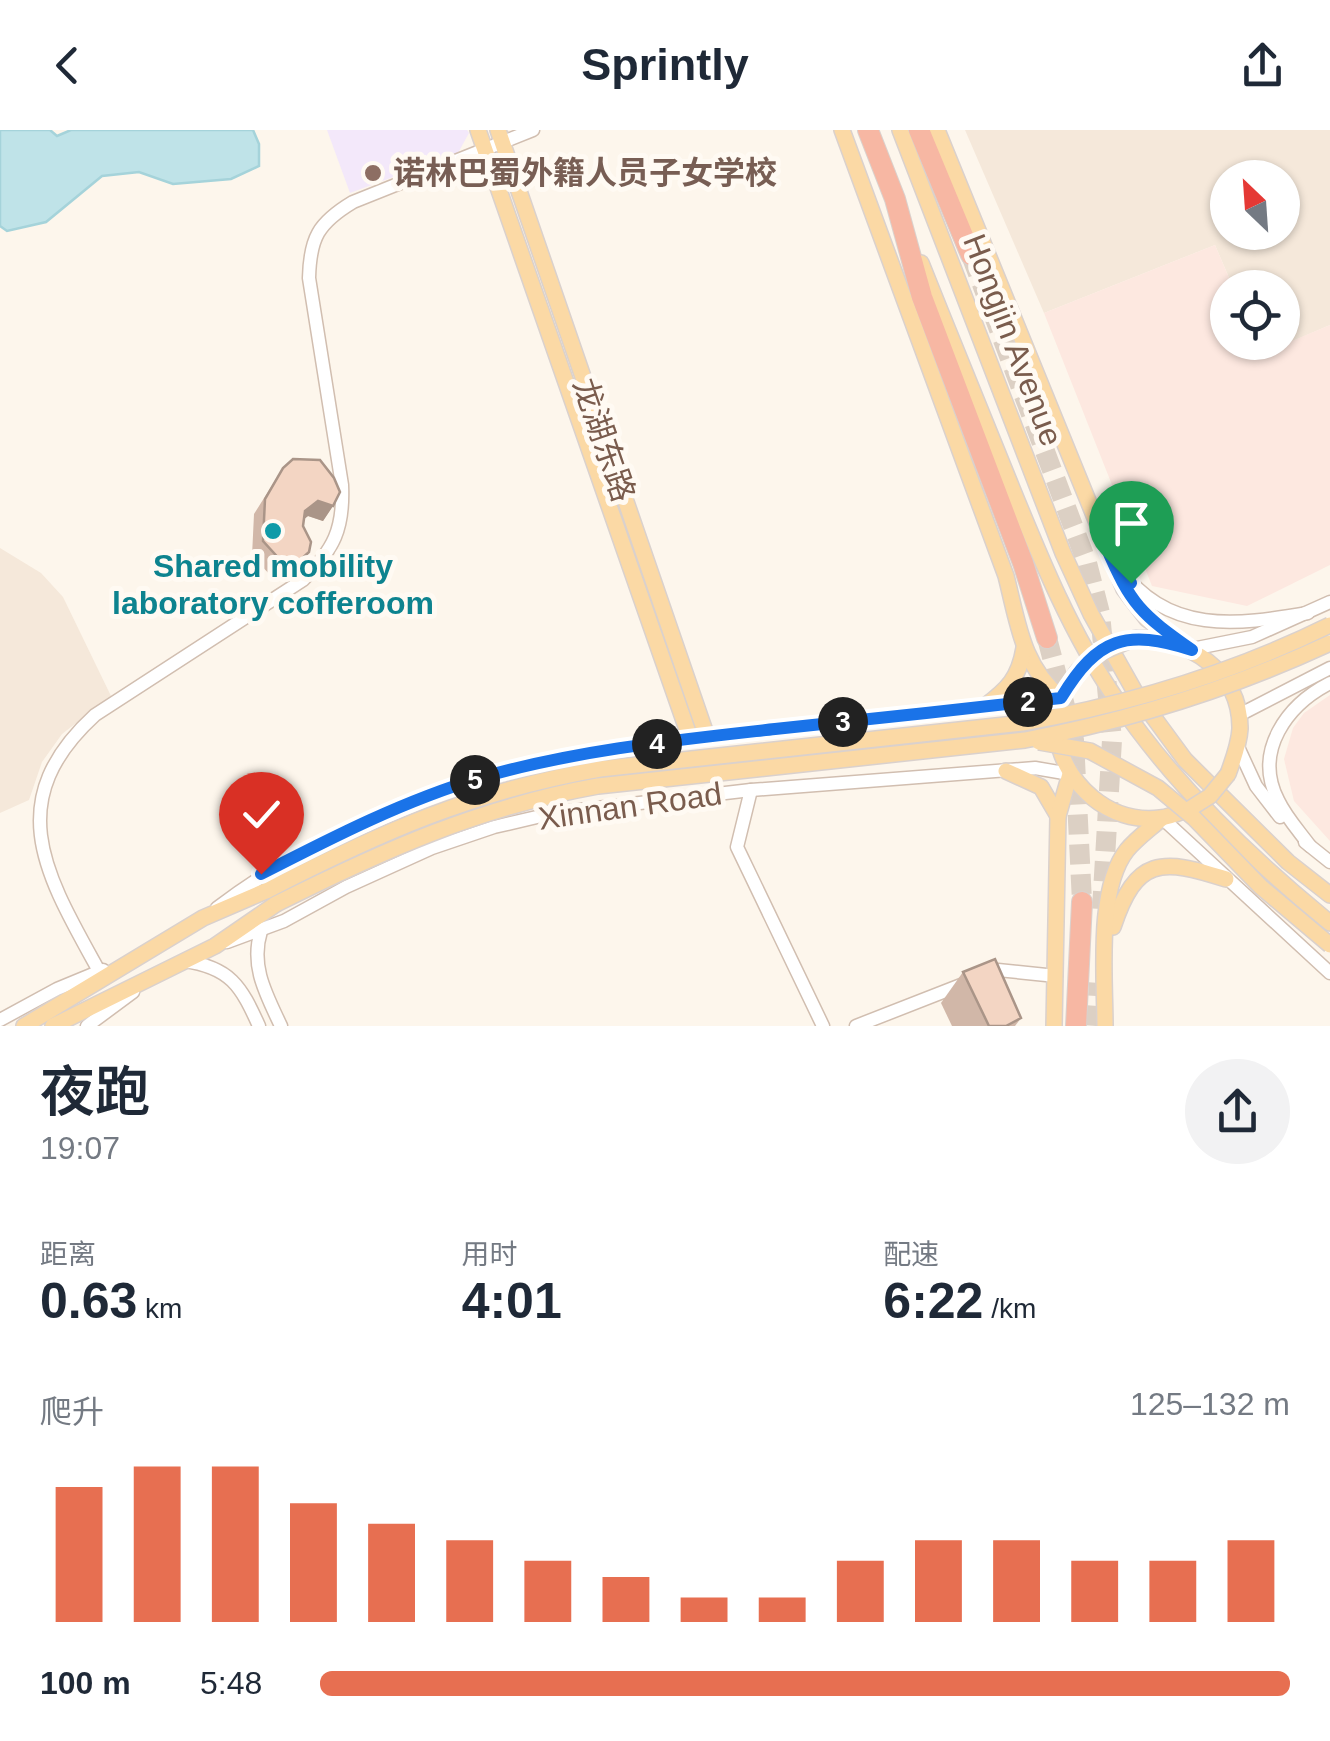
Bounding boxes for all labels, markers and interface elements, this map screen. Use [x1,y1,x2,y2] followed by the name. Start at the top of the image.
[40,38,95,93] icon: back
[1235,38,1290,93] icon: share
[581,39,749,90] text: Sprintly
[393,155,777,191] place label: 诺林巴蜀外籍人员子女学校
[1210,160,1300,250] north arrow
[1210,160,1300,360] map controls
[362,162,384,184] marker: 诺林巴蜀外籍人员子女学校
[956,229,1070,451] street label: Hongjin Avenue
[1210,270,1300,360] button: locate
[566,374,642,506] street label: 龙湖东路
[1089,481,1174,584] pin
[1104,496,1159,551] icon: arrive
[262,520,284,542] marker: Shared mobility laboratory cofferoom
[112,548,434,621] place label: Shared mobility laboratory cofferoom
[1003,677,1053,727] pin: 2
[1020,686,1036,717] text: 2
[818,697,868,747] pin: 3
[835,706,851,737] text: 3
[632,719,682,769] pin: 4
[649,728,665,759] text: 4
[450,755,500,805] pin: 5
[467,764,483,795] text: 5
[219,772,304,875] pin
[536,775,724,837] street label: Xinnan Road
[234,787,289,842] icon: check
[1185,1059,1290,1164] button: share
[40,1061,150,1123] text: 夜跑
[40,1130,120,1166] text: 19:07
[40,1239,96,1270] text: 距离
[462,1239,518,1270] text: 用时
[883,1239,939,1270] text: 配速
[40,1273,137,1329] text: 0.63
[462,1273,562,1329] text: 4:01
[883,1273,983,1329] text: 6:22
[137,1293,182,1324] text: km
[983,1293,1036,1324] text: /km
[1130,1386,1290,1422] text: 125–132 m
[40,1394,104,1430] text: 爬升
[40,1665,131,1701] text: 100 m
[200,1665,262,1701] text: 5:48

